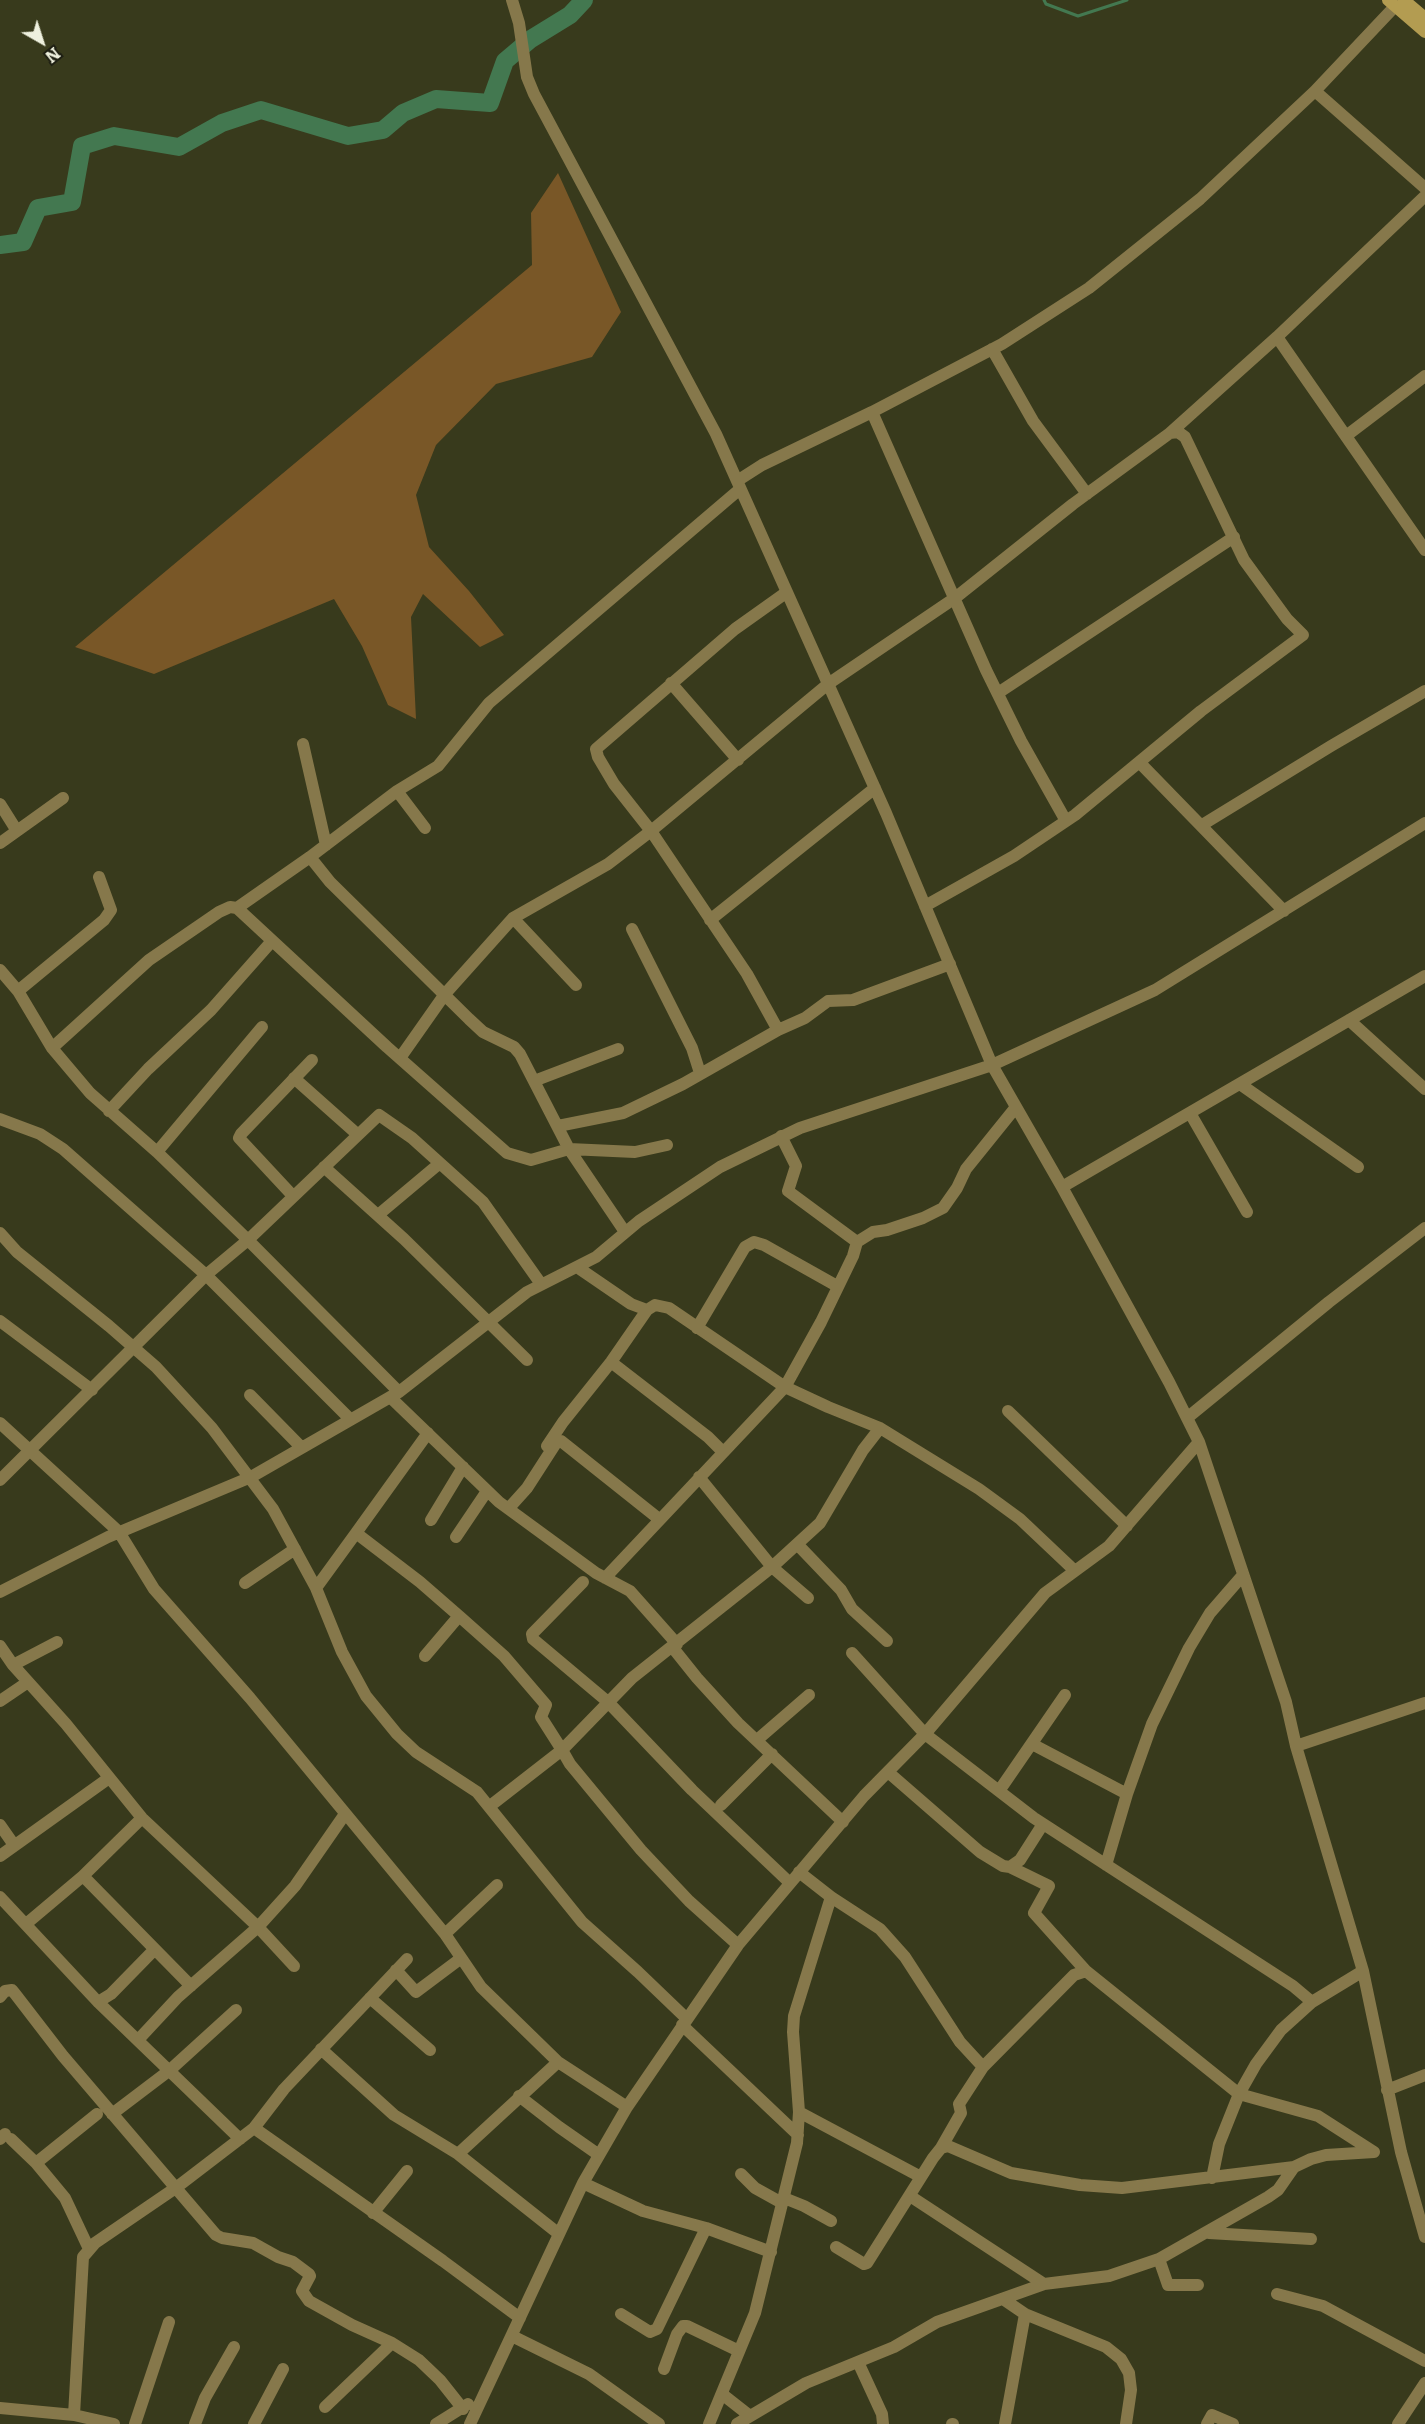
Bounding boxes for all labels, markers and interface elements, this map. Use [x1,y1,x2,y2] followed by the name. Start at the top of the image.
[12,12,72,72] north arrow
[41,42,66,70] text: N

